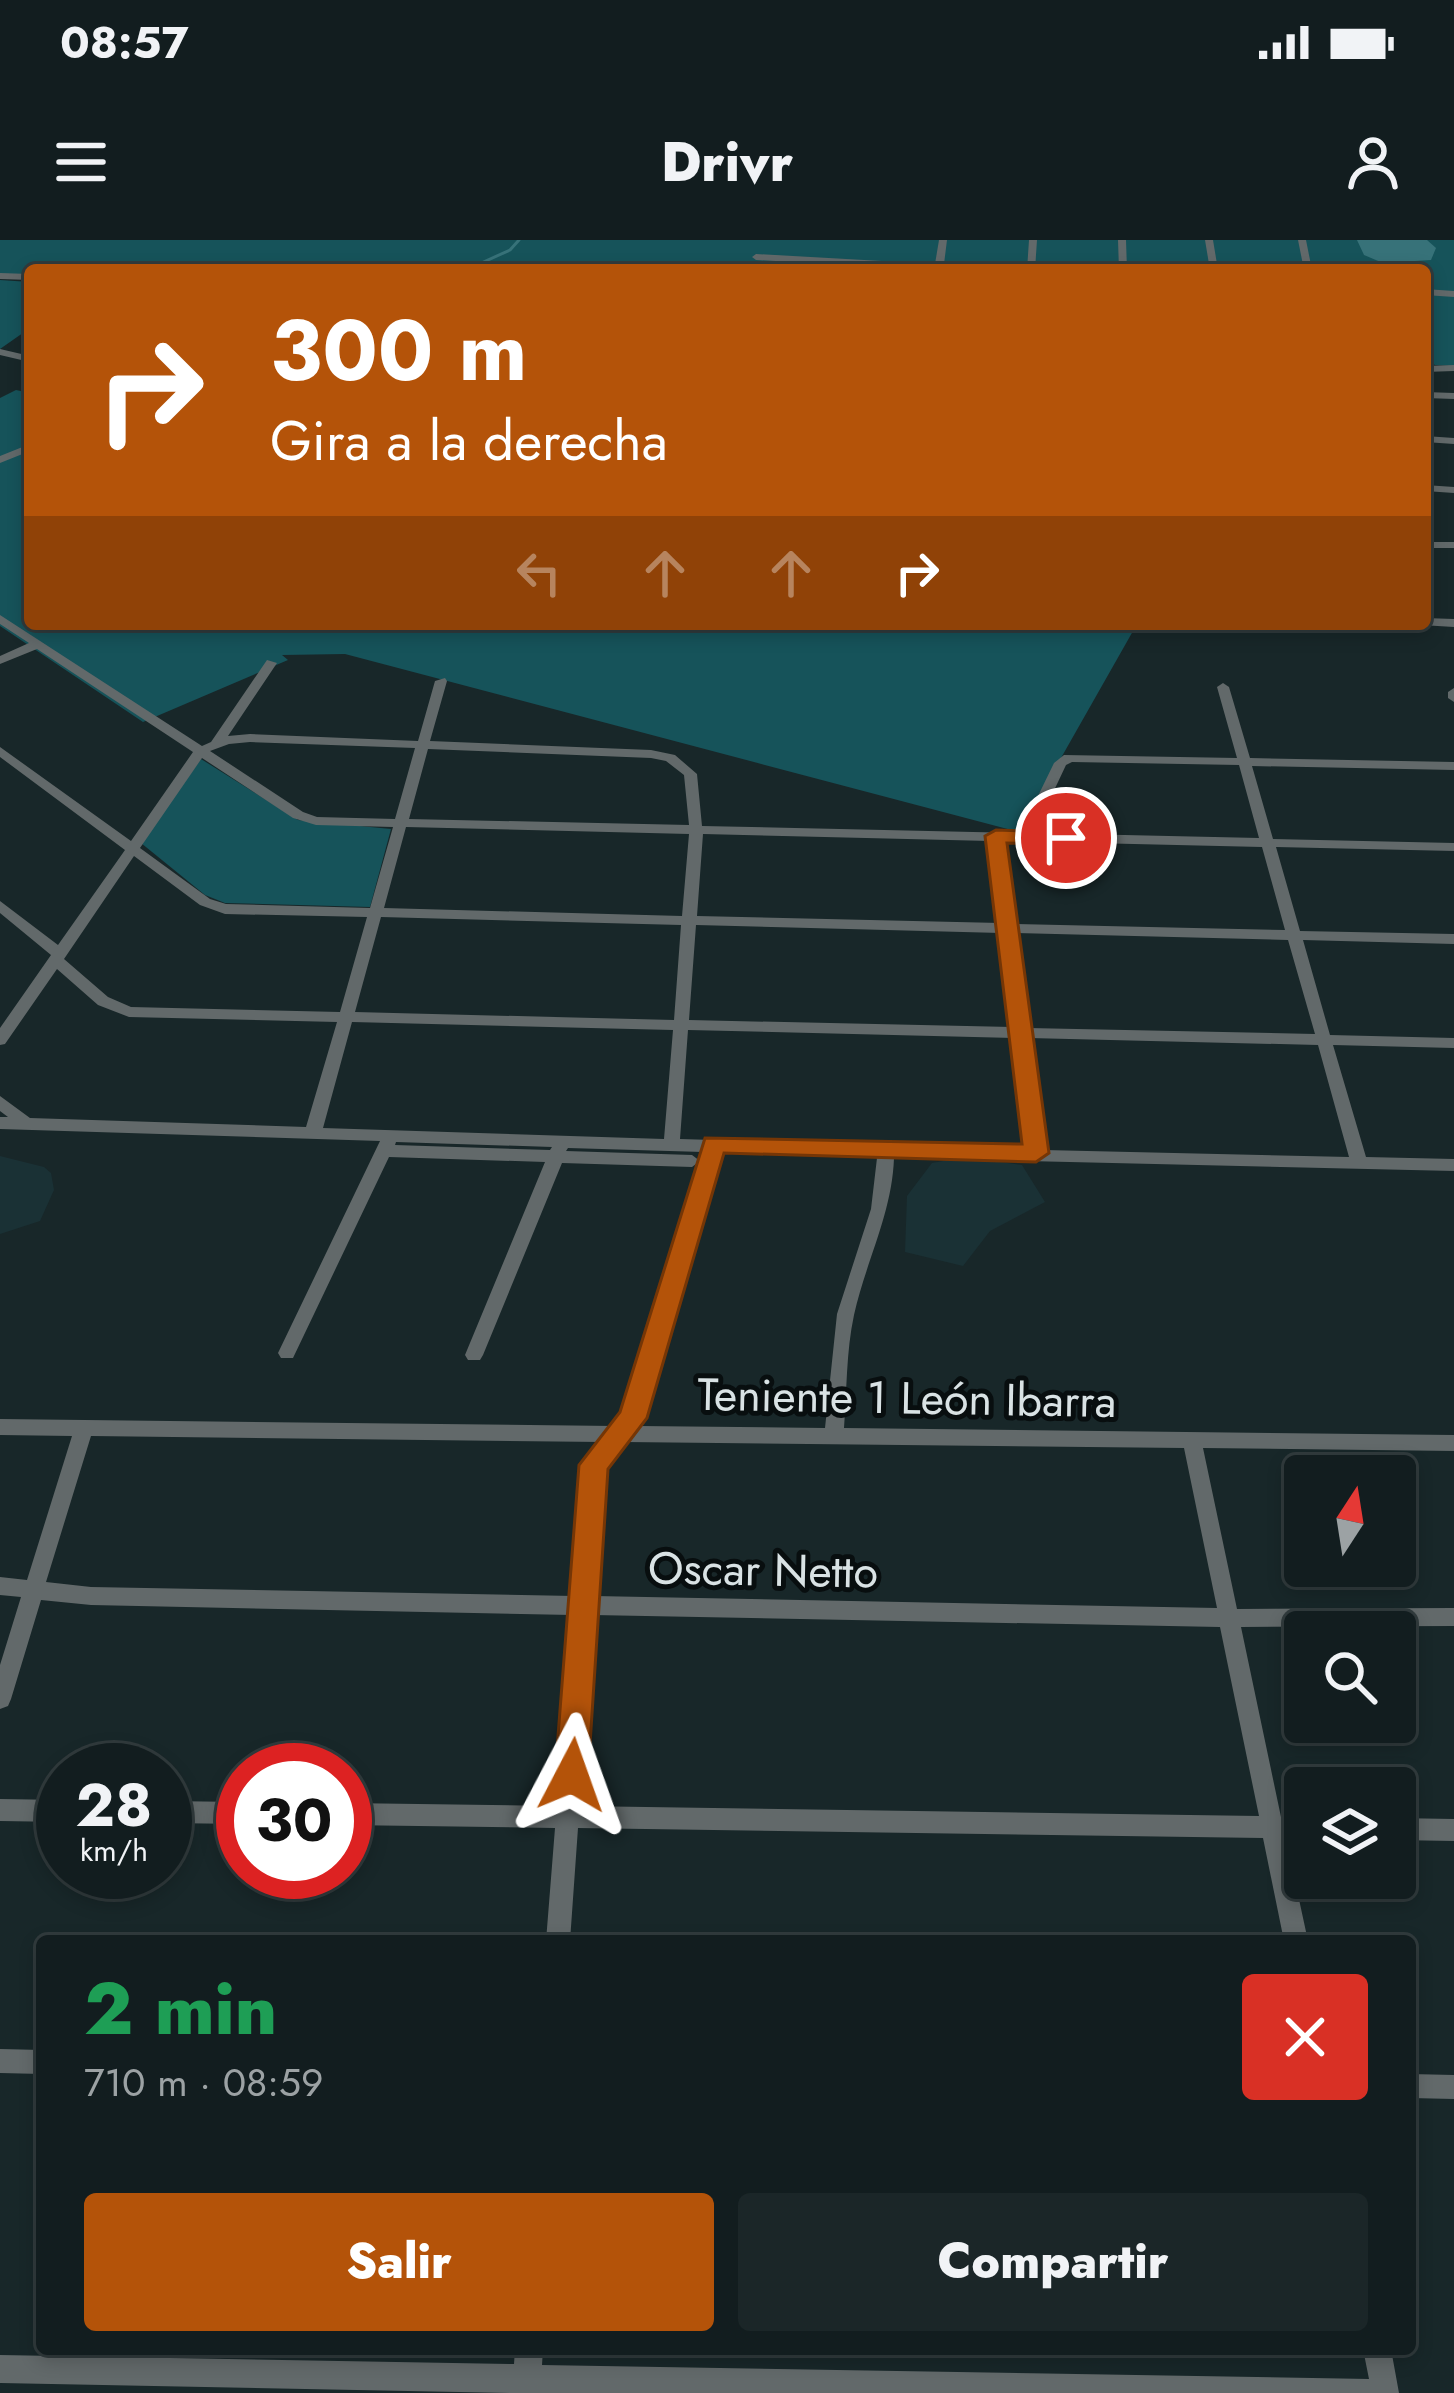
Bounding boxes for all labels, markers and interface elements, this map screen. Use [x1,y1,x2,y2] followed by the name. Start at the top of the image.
[60,10,189,75] text: 08:57
[661,123,793,201] text: Drivr
[48,129,114,195] icon: menu
[1340,129,1406,195] icon: person
[270,290,527,412] text: 300 m
[72,312,228,468] icon: right
[270,402,668,480] text: Gira a la derecha
[506,540,572,606] icon: left
[632,540,698,606] icon: ahead
[758,540,824,606] icon: ahead
[884,540,950,606] icon: right
[1015,787,1117,889] pin
[1033,805,1099,871] icon: arrive
[697,1362,1117,1434] street label: Teniente 1 León Ibarra
[1284,1455,1416,1587] north arrow
[1284,1455,1416,1899] map controls
[647,1535,879,1605] street label: Oscar Netto
[1284,1611,1416,1743] button: search
[509,1712,635,1838] position arrow
[216,1743,372,1899] speed limit sign: 30
[76,1762,152,1849] text: 28
[1284,1767,1416,1899] button: layers
[80,1829,148,1872] text: km/h
[84,1957,277,2061] text: 2 min
[1242,1974,1368,2100] button: close
[84,2054,324,2111] text: 710 m · 08:59
[84,2193,714,2331] button: Salir
[738,2193,1368,2331] button: Compartir

